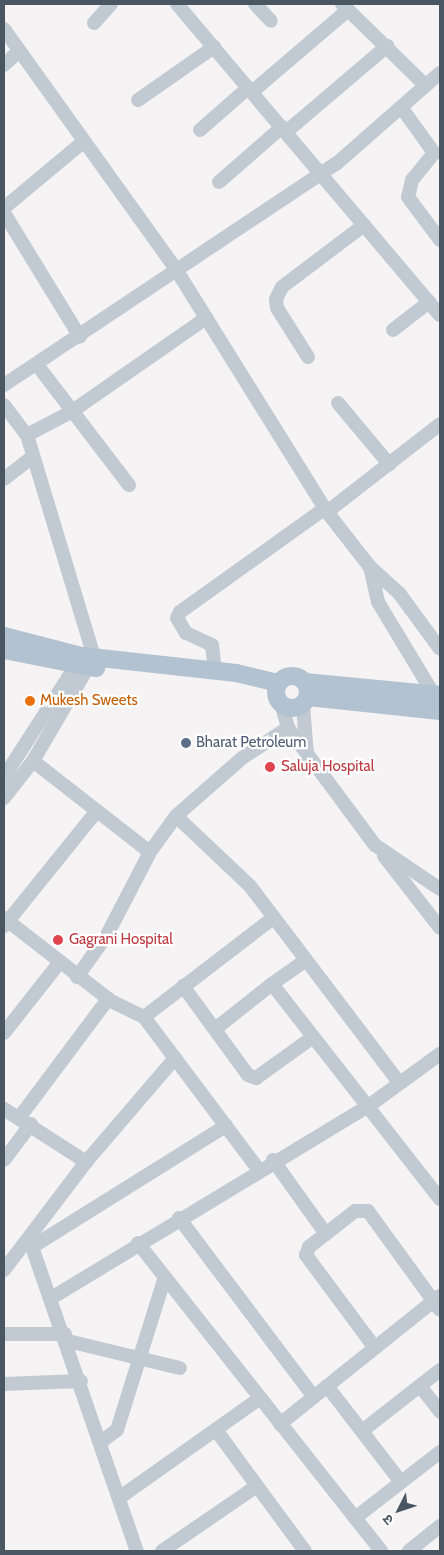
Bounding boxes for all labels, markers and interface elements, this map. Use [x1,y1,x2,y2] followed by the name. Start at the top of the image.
[40,692,138,710] place label: Mukesh Sweets
[24,695,36,707] marker: Mukesh Sweets
[196,734,306,752] place label: Bharat Petroleum
[180,737,192,749] marker: Bharat Petroleum
[281,758,374,776] place label: Saluja Hospital
[263,760,277,774] marker: Saluja Hospital
[69,931,173,949] place label: Gagrani Hospital
[51,933,65,947] marker: Gagrani Hospital
[374,1485,424,1535] north arrow
[378,1511,397,1529] text: उ

